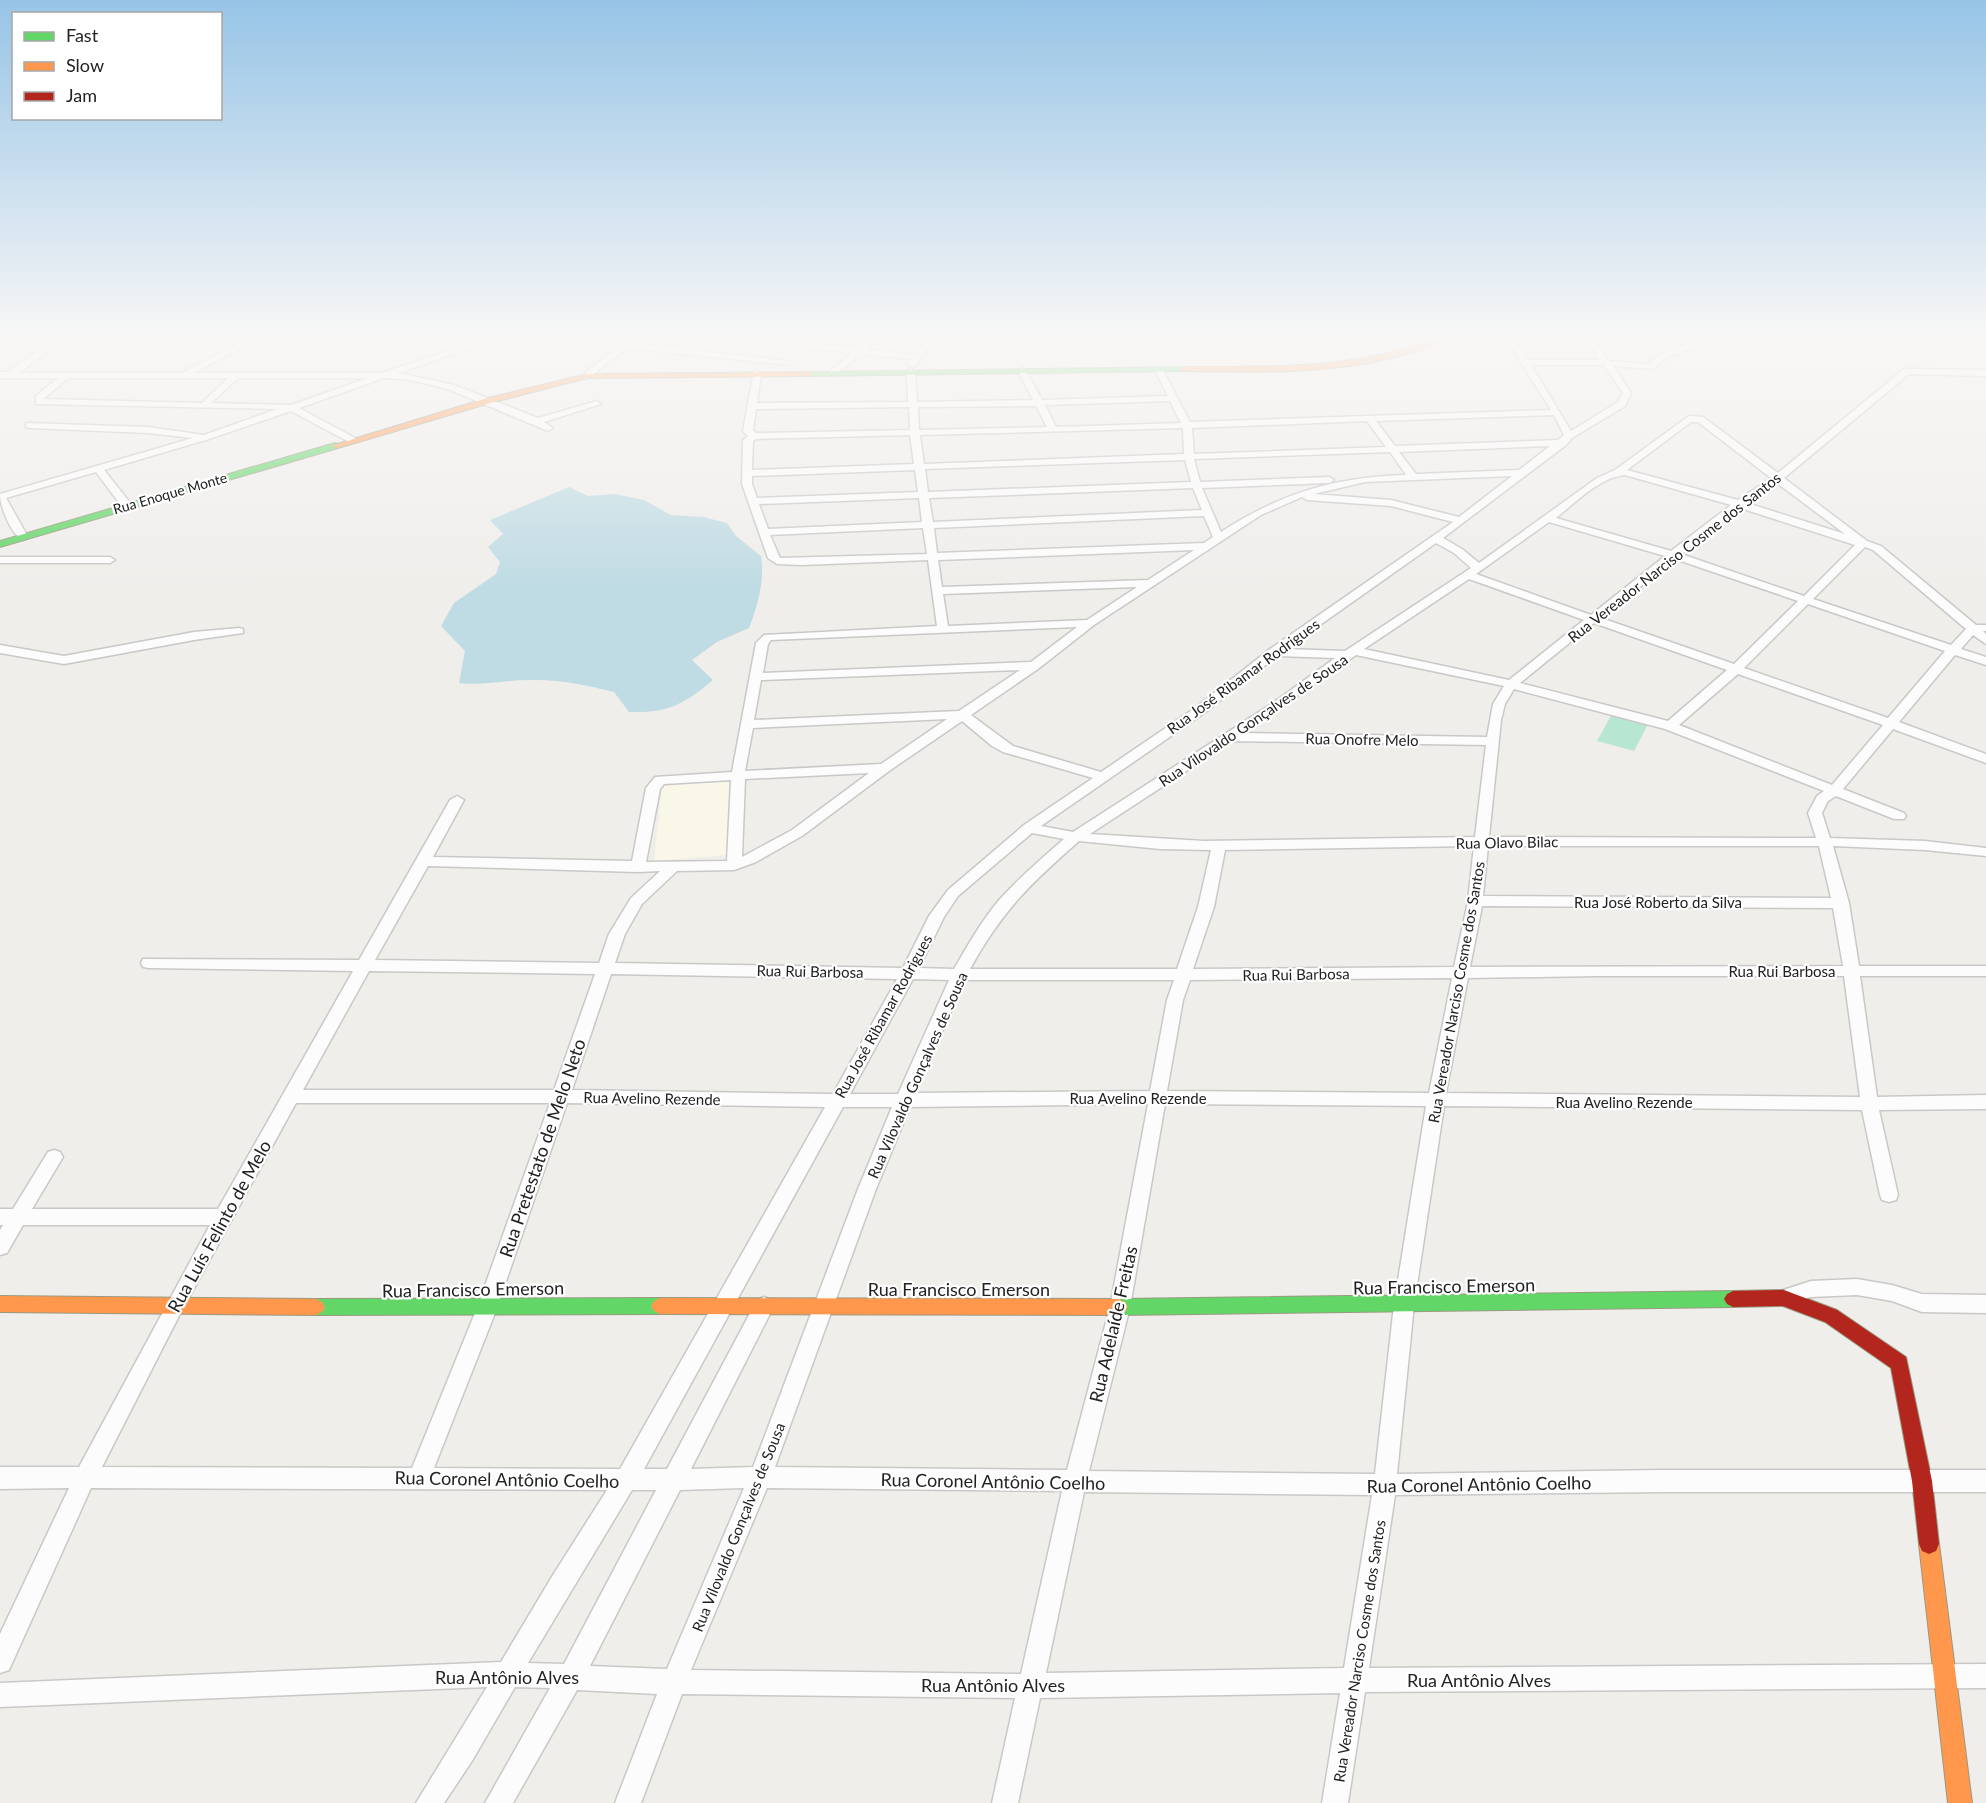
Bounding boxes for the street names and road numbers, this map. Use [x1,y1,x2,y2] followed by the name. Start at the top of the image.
[1564,468,1784,646] street label: Rua Vereador Narciso Cosme dos Santos
[111,469,229,517] street label: Rua Enoque Monte
[1163,615,1323,737] street label: Rua José Ribamar Rodrigues
[1155,650,1351,790] street label: Rua Vilovaldo Gonçalves de Sousa
[1305,729,1419,749] street label: Rua Onofre Melo
[1456,832,1558,852] street label: Rua Olavo Bilac
[1424,860,1488,1124] street label: Rua Vereador Narciso Cosme dos Santos
[1574,893,1742,911] street label: Rua José Roberto da Silva
[830,931,936,1101] street label: Rua José Ribamar Rodrigues
[756,961,864,981] street label: Rua Rui Barbosa
[1729,962,1836,980] street label: Rua Rui Barbosa
[1242,964,1350,984] street label: Rua Rui Barbosa
[863,969,971,1181] street label: Rua Vilovaldo Gonçalves de Sousa
[494,1036,590,1260] street label: Rua Pretestato de Melo Neto
[583,1088,721,1108] street label: Rua Avelino Rezende
[1069,1089,1207,1107] street label: Rua Avelino Rezende
[1555,1093,1693,1111] street label: Rua Avelino Rezende
[163,1136,275,1316] street label: Rua Luís Felinto de Melo
[1084,1243,1142,1404] street label: Rua Adelaíde Freitas
[1353,1273,1535,1299] street label: Rua Francisco Emerson
[382,1276,564,1302] street label: Rua Francisco Emerson
[868,1278,1050,1300] street label: Rua Francisco Emerson
[688,1420,788,1634] street label: Rua Vilovaldo Gonçalves de Sousa
[394,1466,620,1492] street label: Rua Coronel Antônio Coelho
[880,1468,1106,1494] street label: Rua Coronel Antônio Coelho
[1366,1471,1592,1497] street label: Rua Coronel Antônio Coelho
[1329,1519,1389,1783] street label: Rua Vereador Narciso Cosme dos Santos
[435,1666,579,1688] street label: Rua Antônio Alves
[1407,1669,1551,1691] street label: Rua Antônio Alves
[921,1674,1065,1696] street label: Rua Antônio Alves

